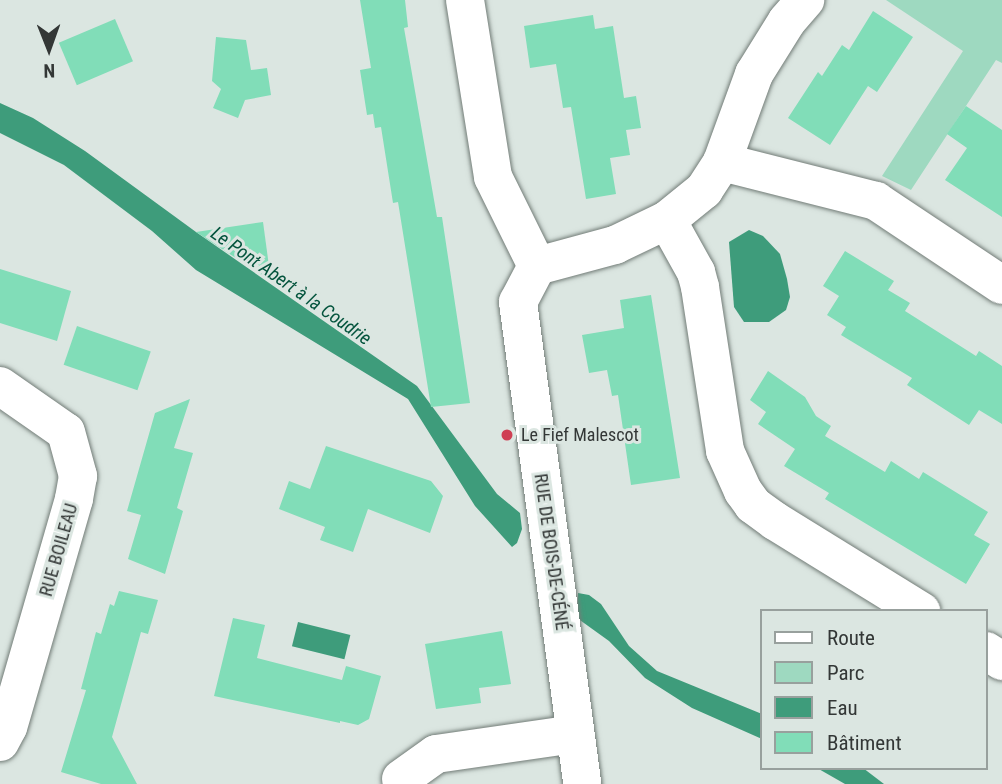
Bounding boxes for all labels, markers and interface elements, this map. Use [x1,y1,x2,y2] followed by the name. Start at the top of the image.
[14,14,84,84] north arrow
[43,59,55,82] text: N
[206,222,376,350] water label: Le Pont Abert à la Coudrie
[521,424,639,446] place label: Le Fief Malescot
[499,427,515,443] marker: Le Fief Malescot
[529,472,573,632] street label: RUE DE BOIS-DE-CÉNÉ
[35,501,83,599] street label: RUE BOILEAU
[760,609,988,770] legend
[827,626,875,650] text: Route
[827,661,865,685] text: Parc
[827,696,858,720] text: Eau
[827,731,902,755] text: Bâtiment

